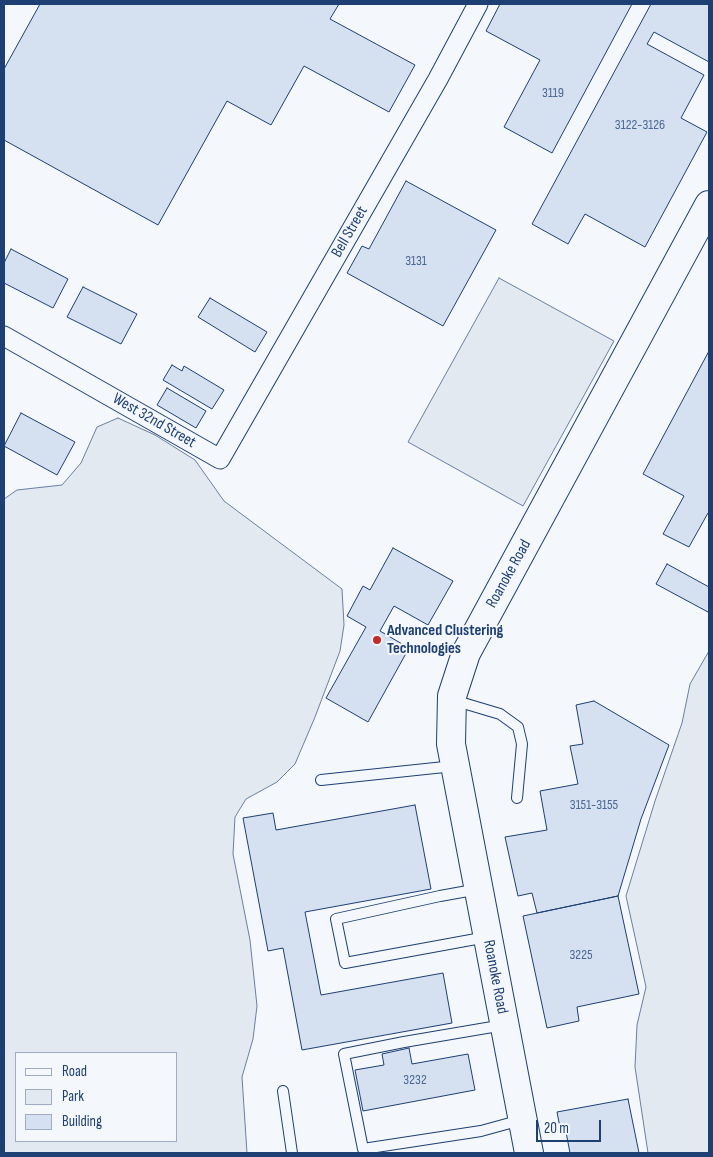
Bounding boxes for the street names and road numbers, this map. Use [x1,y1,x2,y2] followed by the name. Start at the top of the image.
[328,203,372,261] street label: Bell Street
[109,389,199,453] street label: West 32nd Street
[482,537,536,611] street label: Roanoke Road
[478,938,512,1016] street label: Roanoke Road

